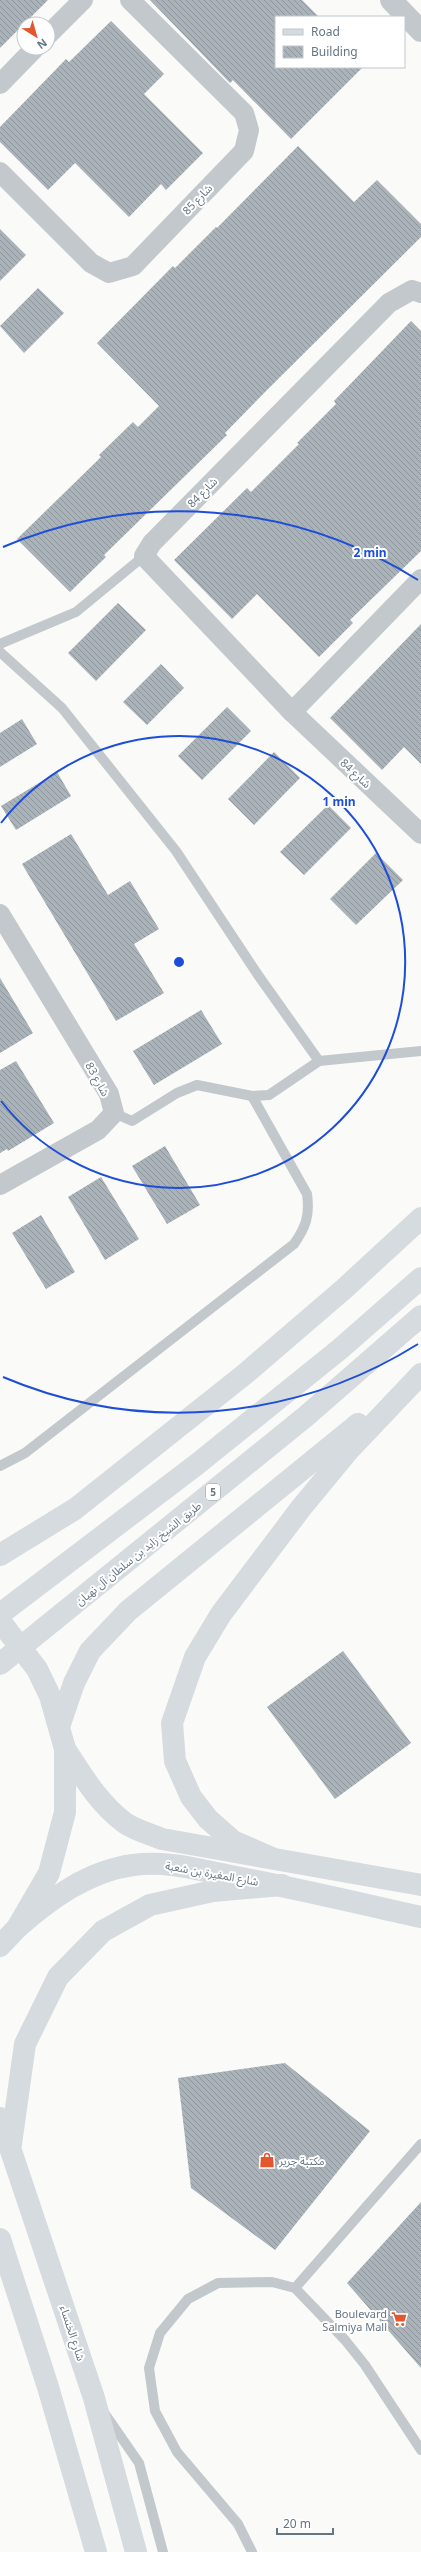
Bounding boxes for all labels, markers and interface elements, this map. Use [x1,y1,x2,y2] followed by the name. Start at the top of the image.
[16,16,56,56] north arrow
[275,16,405,68] legend
[311,23,340,40] text: Road
[34,36,50,53] text: N
[311,43,358,60] text: Building
[179,180,216,218] street label: شارع 85
[184,473,221,511] street label: شارع 84
[353,544,387,561] text: 2 min
[337,755,375,792] street label: شارع 84
[322,793,356,810] text: 1 min
[172,955,186,969] centre of rings
[82,1059,114,1100] street label: شارع 83
[206,1484,220,1500] road number: 5
[72,1498,205,1609] street label: طريق الشيخ زايد بن سلطان آل نهيان
[164,1857,260,1890] street label: شارع المغيرة بن شعبة
[258,2151,276,2169] shop icon: مكتبة جرير
[278,2153,325,2168] place label: مكتبة جرير
[56,2303,89,2363] street label: شارع الخنساء
[322,2306,387,2334] place label: Boulevard Salmiya Mall
[390,2310,408,2328] supermarket icon: Boulevard Salmiya Mall
[277,2510,333,2536] scale bar
[283,2515,311,2532] text: 20 m

